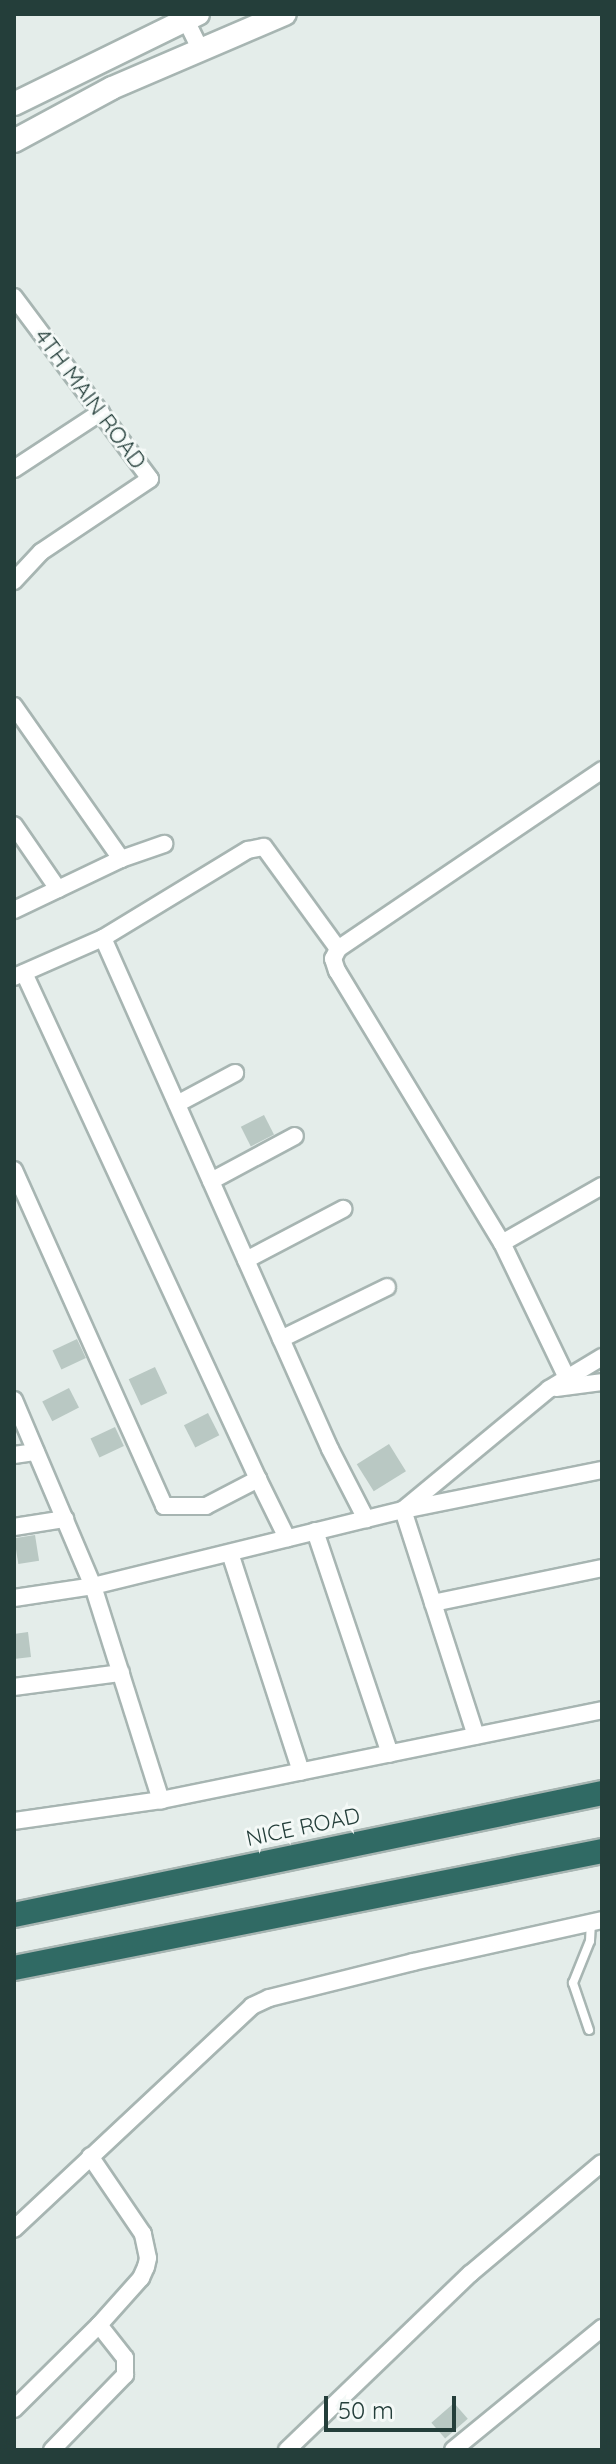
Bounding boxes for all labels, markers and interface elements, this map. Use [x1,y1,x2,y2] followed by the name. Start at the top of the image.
[29,324,151,474] street label: 4TH MAIN ROAD
[244,1802,362,1852] street label: NICE ROAD
[328,2380,460,2430] scale bar
[338,2395,394,2425] text: 50 m

